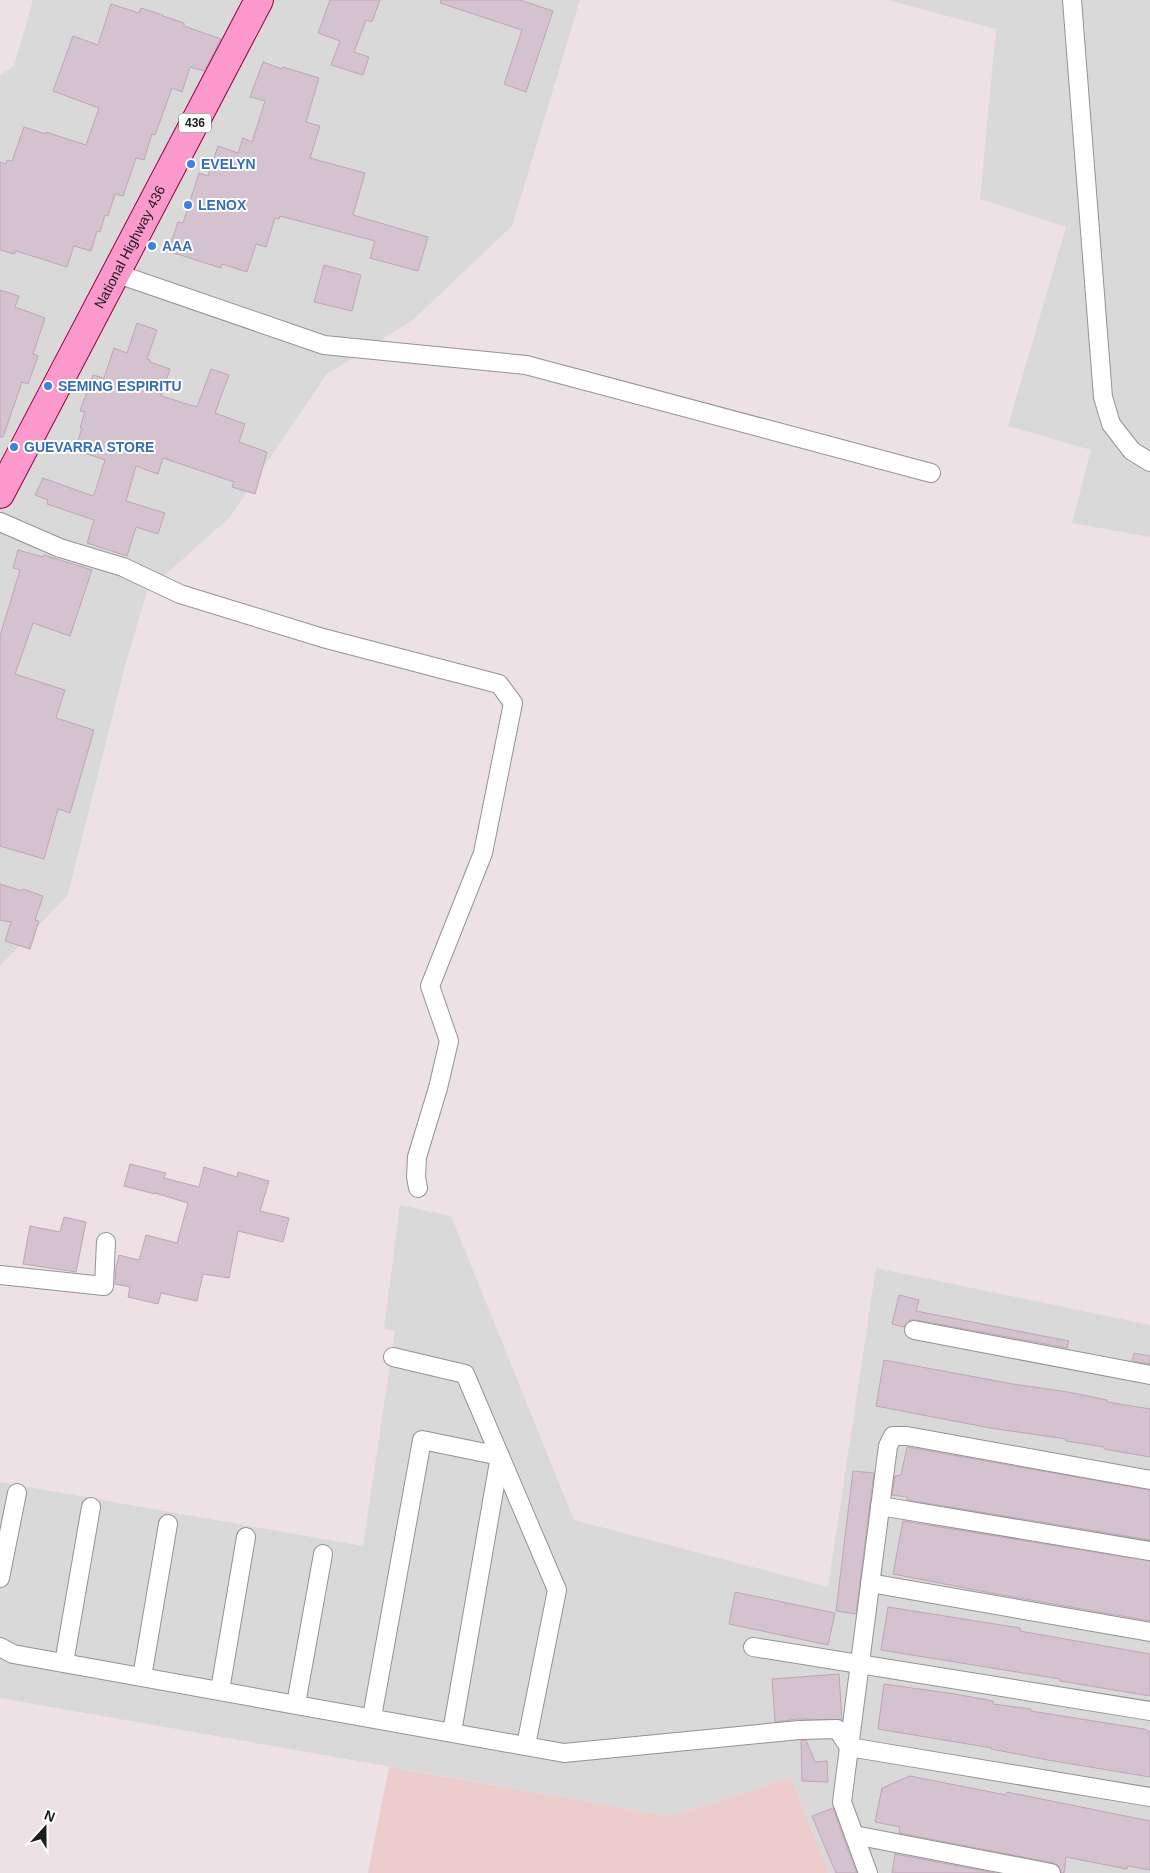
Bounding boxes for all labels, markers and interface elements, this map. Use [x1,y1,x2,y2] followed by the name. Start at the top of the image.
[179,114,211,132] road number: 436
[201,156,256,172] place label: EVELYN
[185,158,197,170] marker: EVELYN
[91,183,168,311] street label: National Highway 436
[198,197,247,213] place label: LENOX
[182,199,194,211] marker: LENOX
[162,238,192,254] place label: AAA
[146,240,158,252] marker: AAA
[58,378,182,394] place label: SEMING ESPIRITU
[42,380,54,392] marker: SEMING ESPIRITU
[24,439,154,455] place label: GUEVARRA STORE
[8,441,20,453] marker: GUEVARRA STORE
[20,1803,70,1853] north arrow
[42,1807,57,1825] text: N

